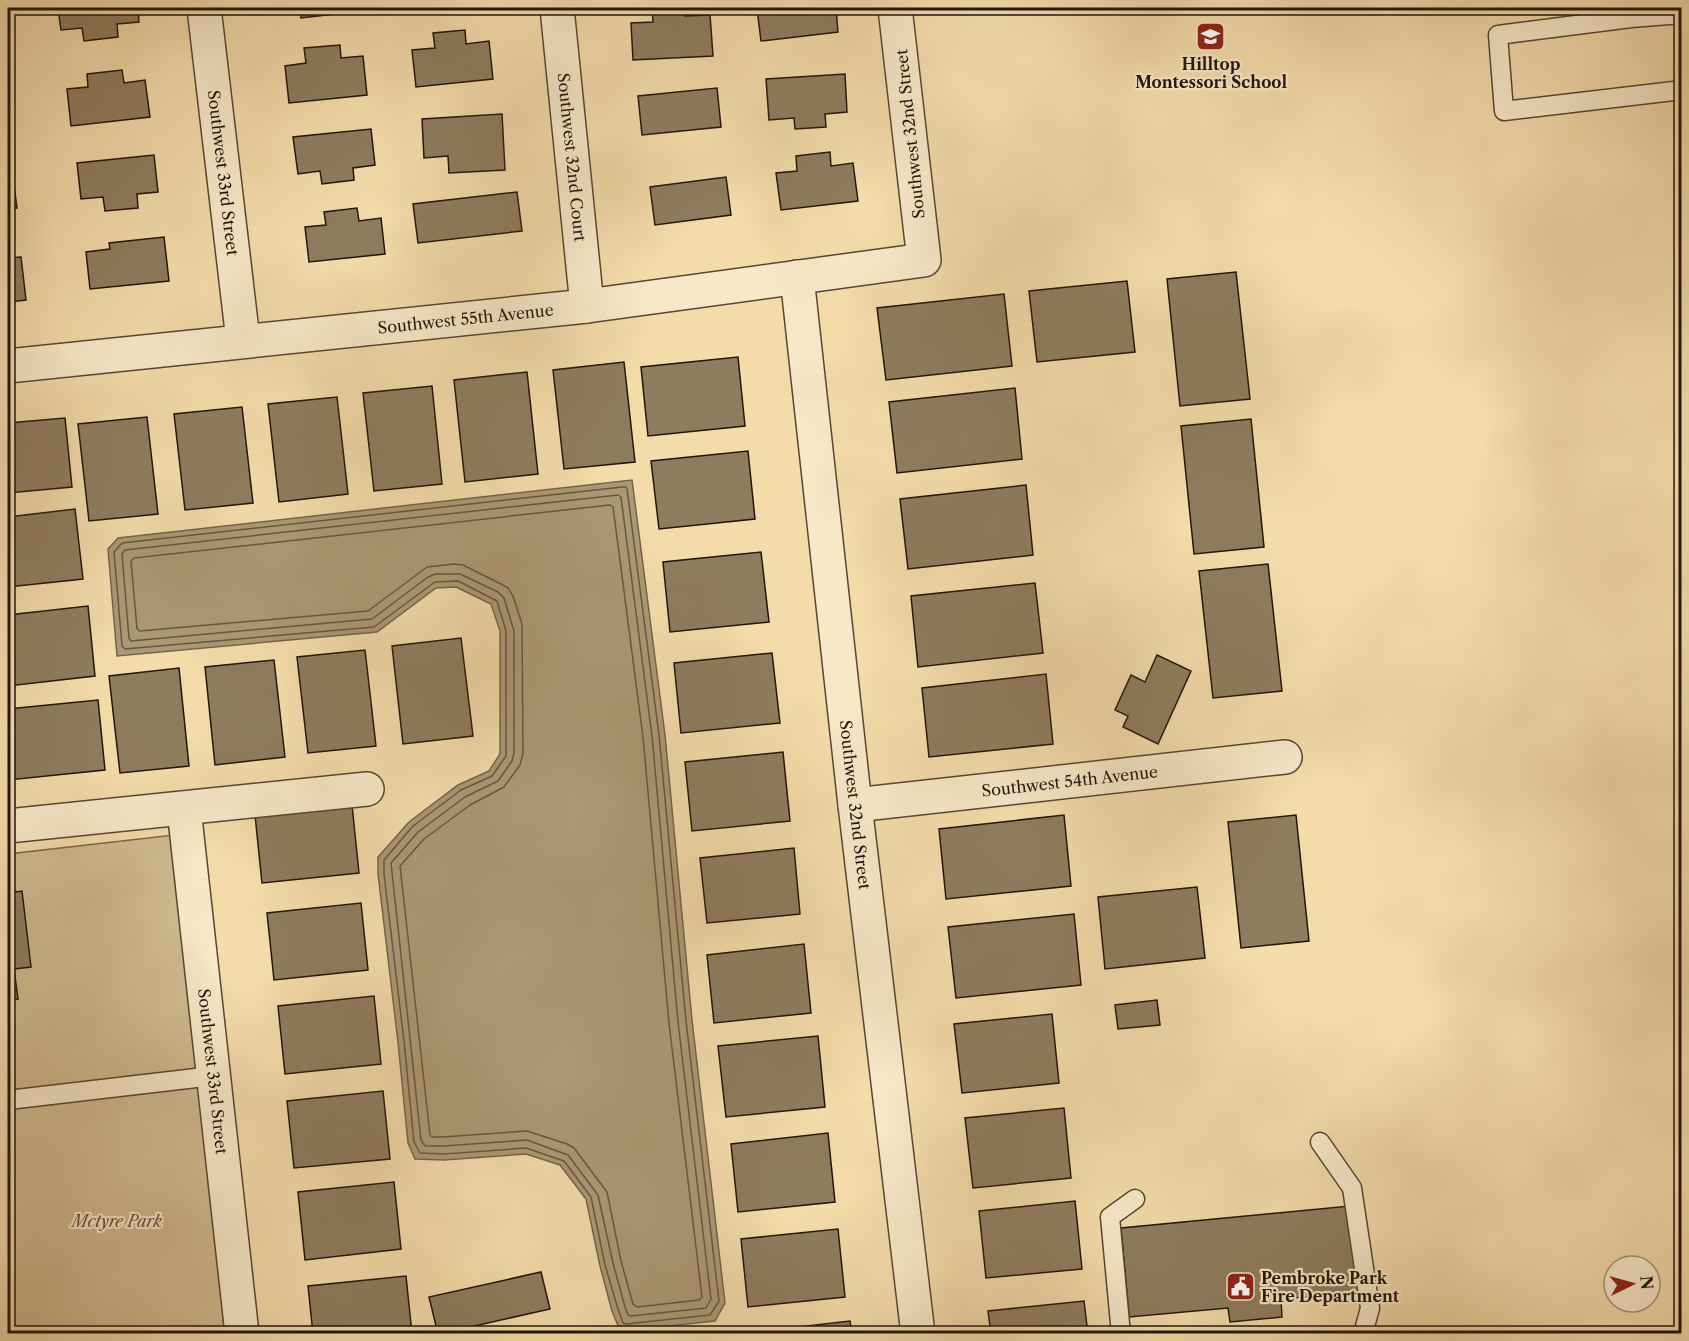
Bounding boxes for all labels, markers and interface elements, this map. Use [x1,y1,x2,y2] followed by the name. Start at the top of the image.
[1195,20,1227,52] school or university icon: Hilltop Montessori School
[891,48,929,220] street label: Southwest 32nd Street
[1135,54,1287,92] place label: Hilltop Montessori School
[554,72,591,243] street label: Southwest 32nd Court
[204,89,243,257] street label: Southwest 33rd Street
[377,300,555,338] street label: Southwest 55th Avenue
[836,719,875,891] street label: Southwest 32nd Street
[980,761,1159,801] street label: Southwest 54th Avenue
[194,987,232,1156] street label: Southwest 33rd Street
[70,1211,163,1231] park label: Mctyre Park
[1602,1254,1662,1314] north arrow
[1261,1268,1400,1306] place label: Pembroke Park Fire Department
[1224,1271,1256,1303] public building icon: Pembroke Park Fire Department
[1636,1275,1658,1291] text: N

